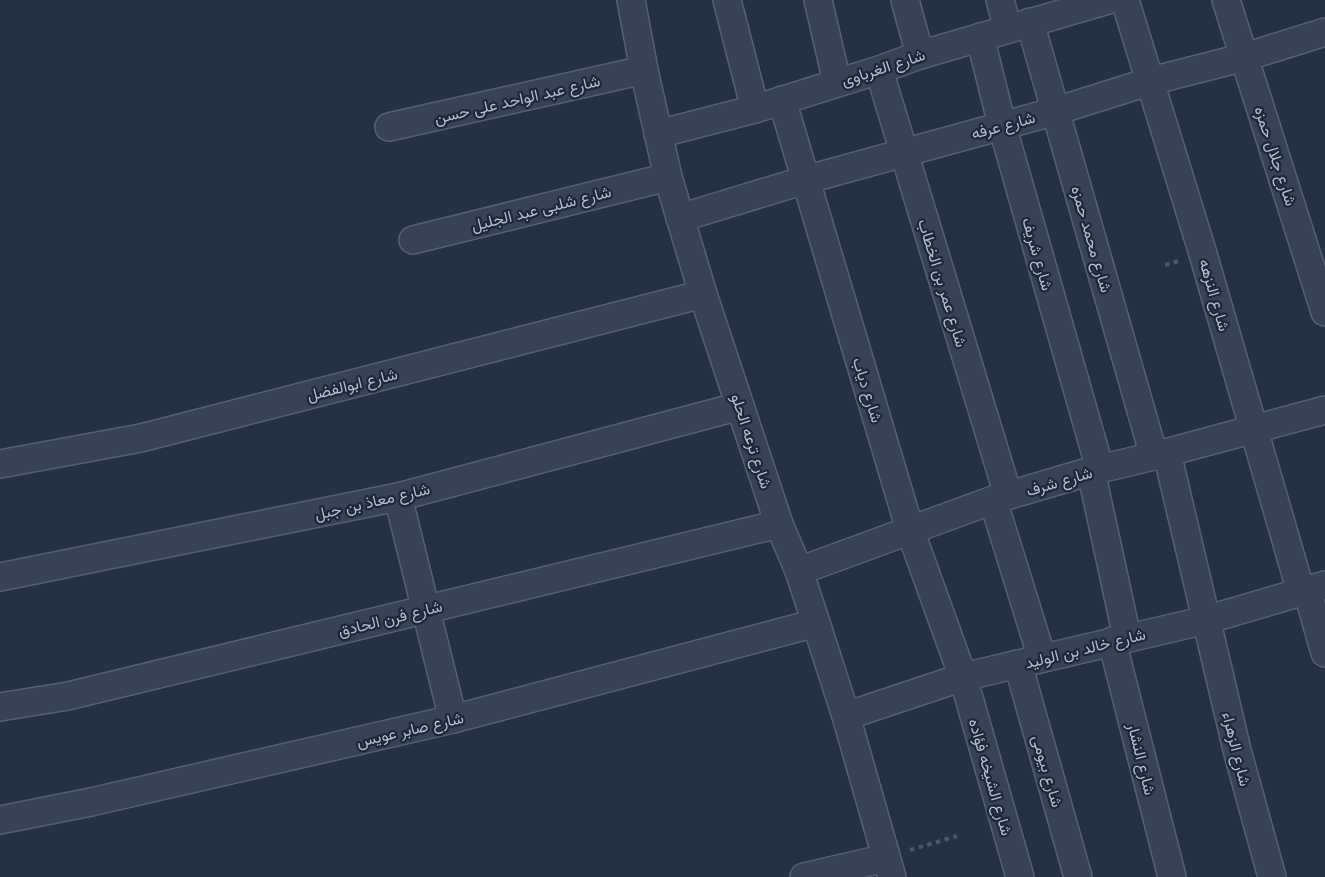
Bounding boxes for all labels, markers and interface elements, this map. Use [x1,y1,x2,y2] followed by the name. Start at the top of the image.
[839,44,928,92] street label: شارع الغرباوى
[432,70,602,130] street label: شارع عبد الواحد على حسن
[1249,104,1302,209] street label: شارع جلال حمزه
[969,107,1038,145] street label: شارع عرفه
[469,181,614,237] street label: شارع شلبى عبد الجليل
[1065,183,1117,295] street label: شارع محمد حمزه
[1016,215,1058,293] street label: شارع شريف
[912,216,972,350] street label: شارع عمر بن الخطاب
[1193,256,1235,334] street label: شارع النزهه
[847,355,887,426] street label: شارع دياب
[305,363,400,407] street label: شارع ابوالفضل
[725,391,777,492] street label: شارع ترعه الحلو
[1024,462,1095,502] street label: شارع شرف
[312,478,432,526] street label: شارع معاذ بن جبل
[336,595,445,643] street label: شارع فرن الحادق
[1023,623,1148,675] street label: شارع خالد بن الوليد
[354,707,466,753] street label: شارع صابر عويس
[1216,710,1256,789] street label: شارع الزهراء
[963,716,1017,838] street label: شارع الشيخه فؤاده
[1121,720,1161,797] street label: شارع النشار
[1026,733,1068,810] street label: شارع بيومى

